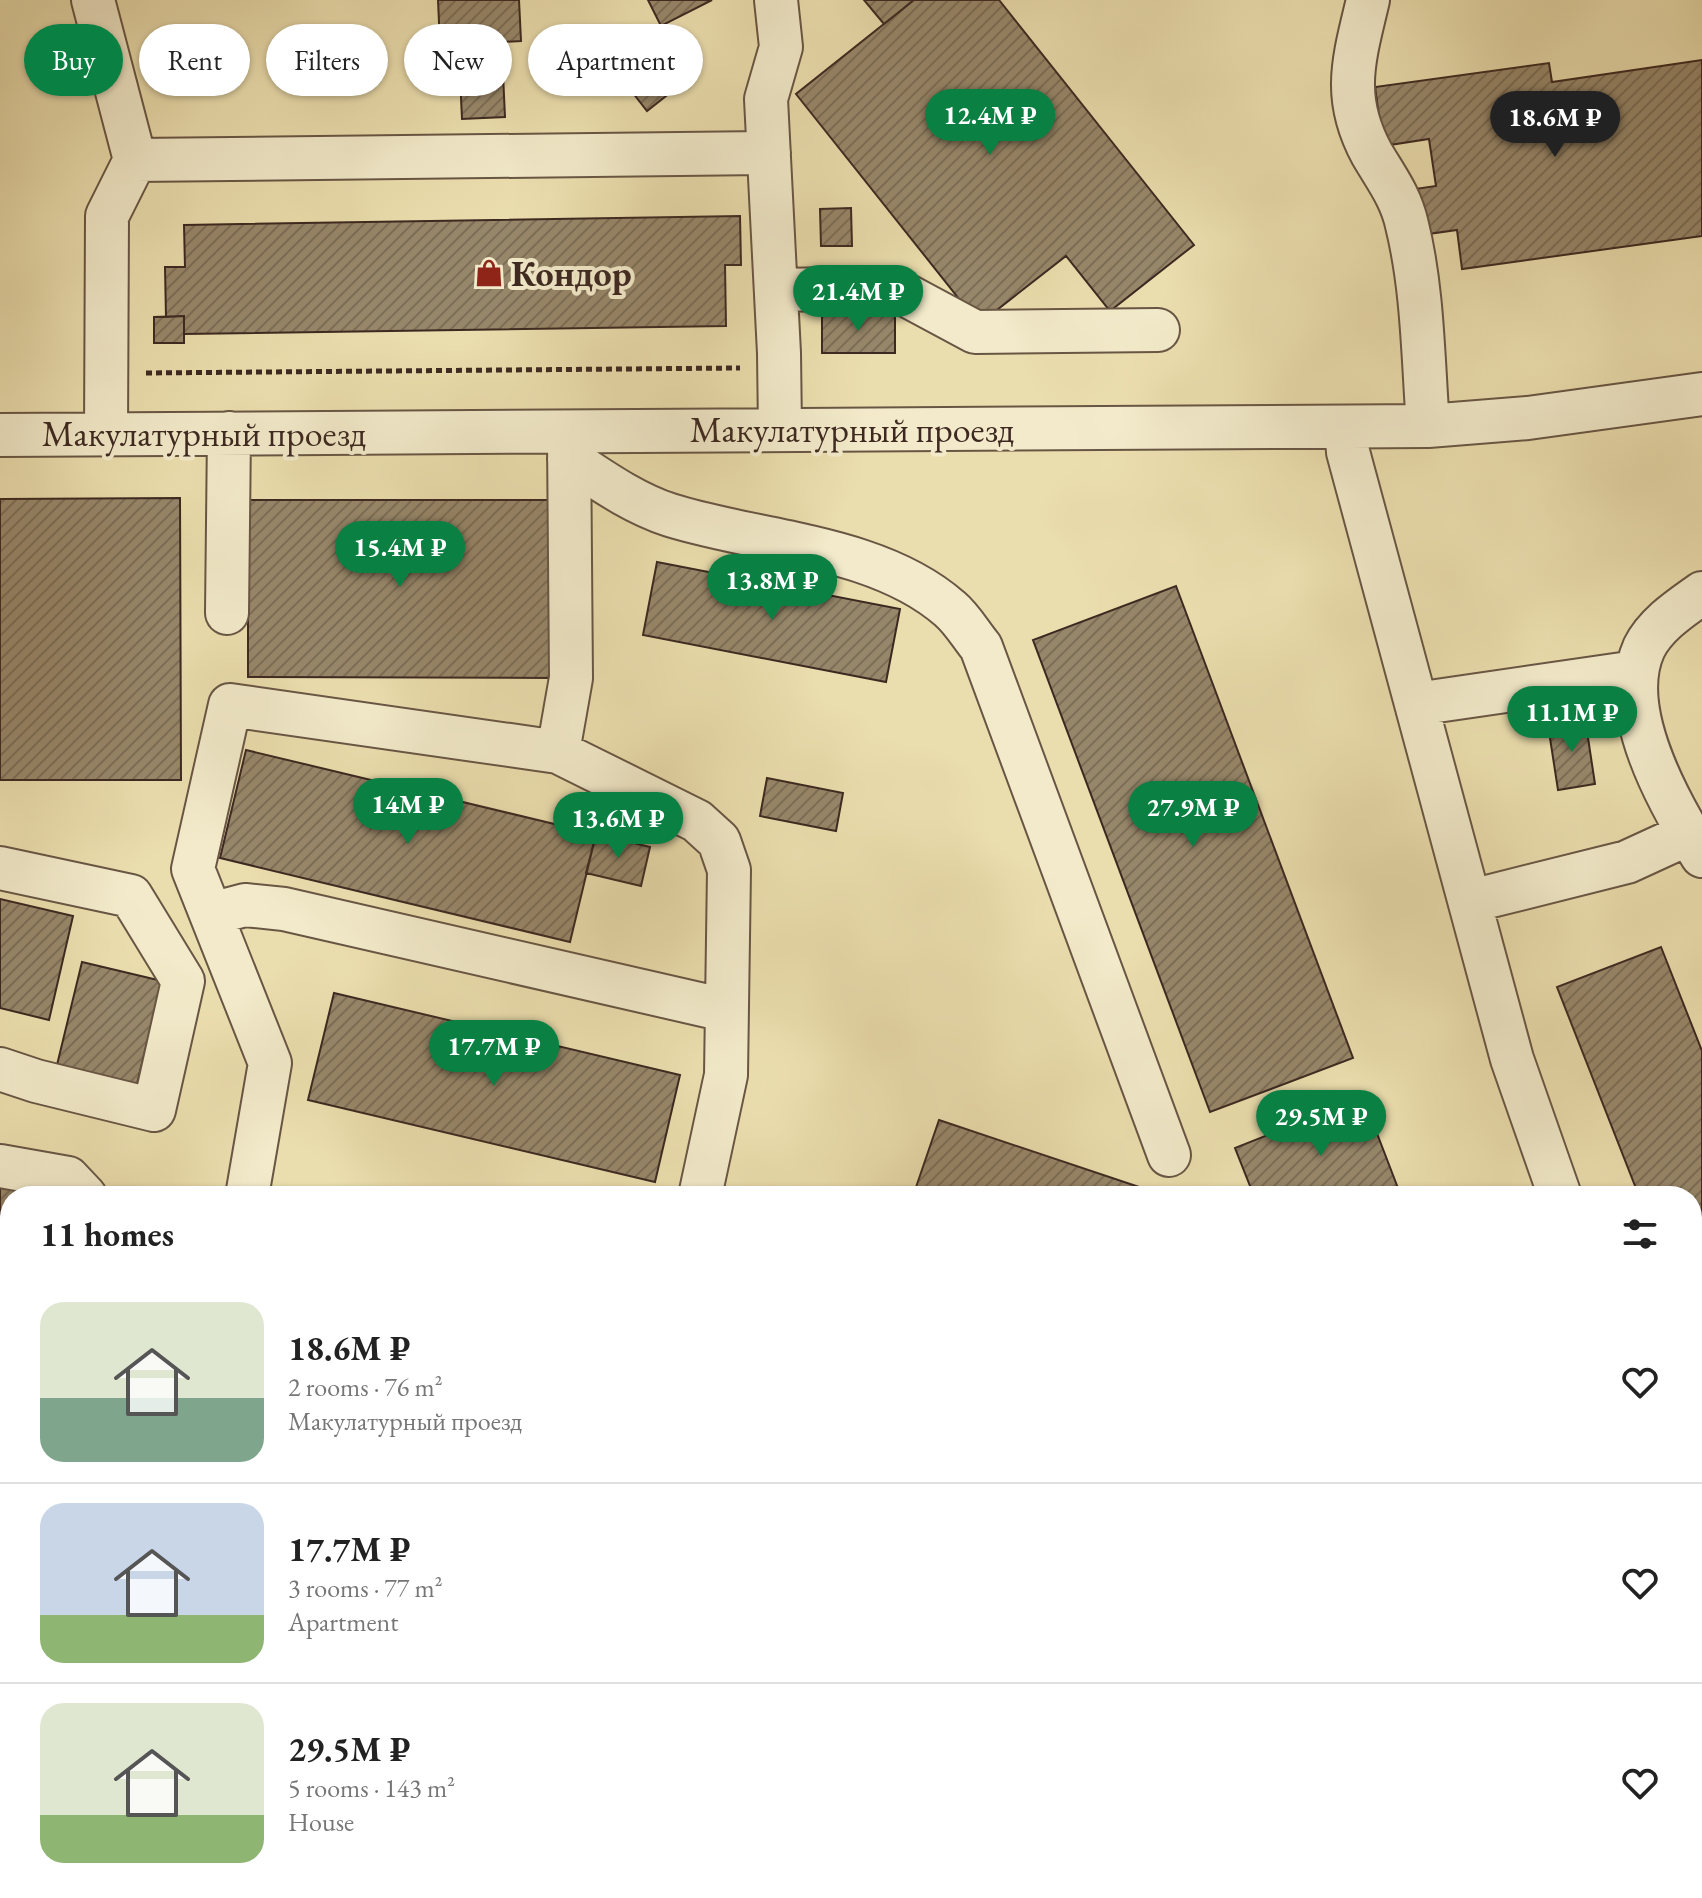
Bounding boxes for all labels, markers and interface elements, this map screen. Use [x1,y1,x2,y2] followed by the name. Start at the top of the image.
[24,24,123,96] chip: Buy
[139,24,250,96] chip: Rent
[266,24,388,96] chip: Filters
[404,24,512,96] chip: New
[528,24,703,96] chip: Apartment
[916,89,1064,157] pin: 12.4M ₽
[1481,91,1629,159] pin: 18.6M ₽
[943,98,1037,132] text: 12.4M ₽
[1508,100,1602,134] text: 18.6M ₽
[511,250,632,297] place label: Кондор
[474,258,504,288] shop icon: Кондор
[784,265,932,333] pin: 21.4M ₽
[811,274,905,308] text: 21.4M ₽
[690,406,1014,453] street label: Макулатурный проезд
[42,410,366,457] street label: Макулатурный проезд
[326,521,474,589] pin: 15.4M ₽
[353,530,447,564] text: 15.4M ₽
[698,554,846,622] pin: 13.8M ₽
[725,563,819,597] text: 13.8M ₽
[1498,686,1646,754] pin: 11.1M ₽
[1525,695,1619,729] text: 11.1M ₽
[352,778,464,846] pin: 14M ₽
[1119,781,1267,849] pin: 27.9M ₽
[371,787,445,821] text: 14M ₽
[1146,790,1240,824] text: 27.9M ₽
[544,792,692,860] pin: 13.6M ₽
[571,801,665,835] text: 13.6M ₽
[420,1020,568,1088] pin: 17.7M ₽
[447,1029,541,1063] text: 17.7M ₽
[1247,1090,1395,1158] pin: 29.5M ₽
[1274,1099,1368,1133] text: 29.5M ₽
[40,1212,174,1256] text: 11 homes
[1618,1212,1662,1256] icon: filters
[288,1326,411,1370] text: 18.6M ₽
[104,1334,200,1430] icon: home
[1618,1360,1662,1404] icon: heart
[288,1370,443,1404] text: 2 rooms · 76 m²
[288,1404,522,1438] text: Макулатурный проезд
[288,1527,411,1571] text: 17.7M ₽
[104,1535,200,1631] icon: home
[1618,1561,1662,1605] icon: heart
[288,1571,443,1605] text: 3 rooms · 77 m²
[288,1605,398,1639] text: Apartment
[288,1727,411,1771] text: 29.5M ₽
[104,1735,200,1831] icon: home
[1618,1761,1662,1805] icon: heart
[288,1771,455,1805] text: 5 rooms · 143 m²
[288,1805,354,1839] text: House

